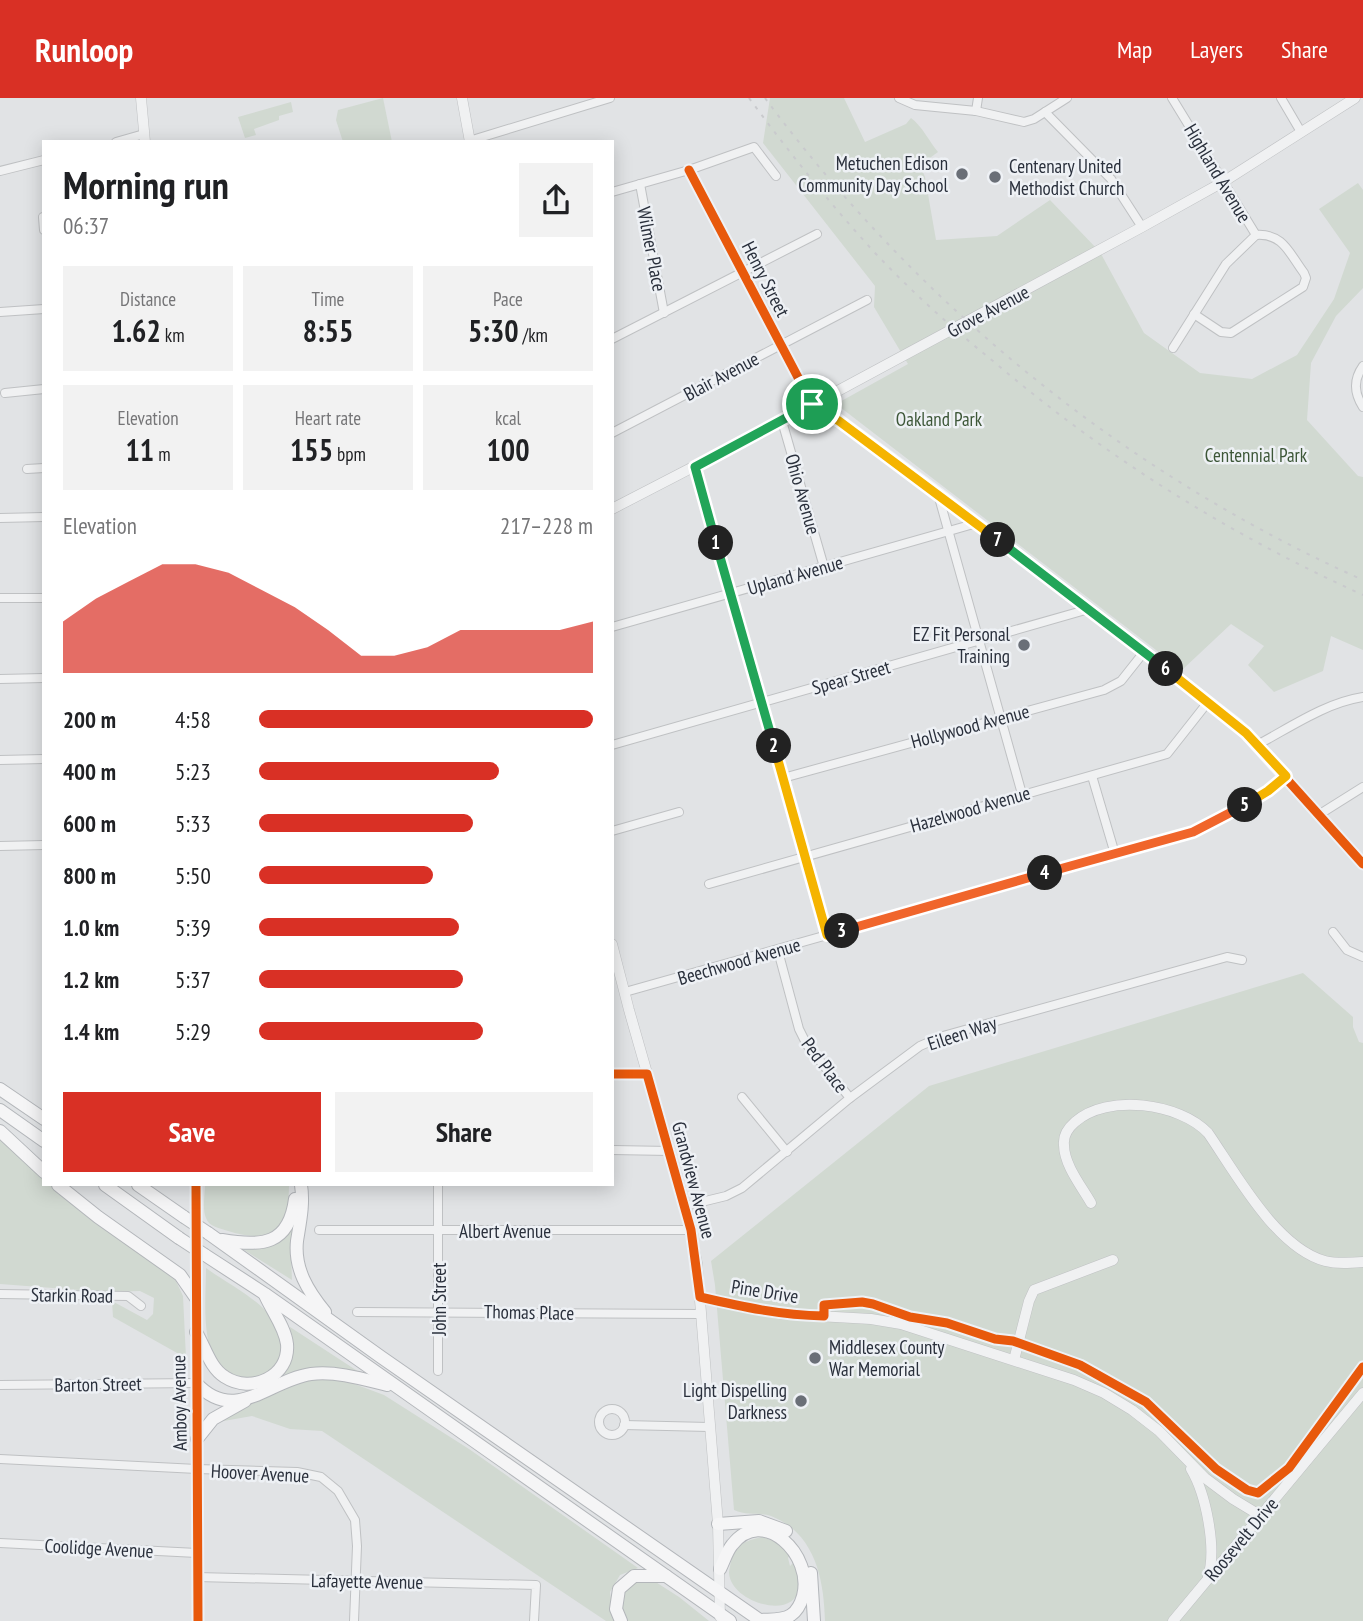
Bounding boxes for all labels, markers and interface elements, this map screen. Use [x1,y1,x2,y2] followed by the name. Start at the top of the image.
[35,28,133,71] text: Runloop
[1117,34,1152,65] text: Map
[1190,34,1243,65] text: Layers
[1281,34,1328,65] text: Share
[1179,119,1257,227] street label: Highland Avenue
[798,151,949,197] place label: Metuchen Edison Community Day School
[1009,154,1124,200] place label: Centenary United Methodist Church
[63,160,229,209] text: Morning run
[519,163,593,237] button: share
[954,166,970,182] marker: Metuchen Edison Community Day School
[987,169,1003,185] marker: Centenary United Methodist Church
[632,205,672,293] street label: Wilmer Place
[63,211,109,240] text: 06:37
[737,237,796,321] street label: Henry Street
[943,279,1033,343] street label: Grove Avenue
[120,287,176,311] text: Distance
[312,287,344,311] text: Time
[493,287,523,311] text: Pace
[111,311,161,350] text: 1.62
[303,311,353,350] text: 8:55
[468,311,519,350] text: 5:30
[161,323,185,347] text: km
[519,323,548,347] text: /km
[679,346,763,406] street label: Blair Avenue
[782,374,842,434] pin
[793,385,831,423] icon: arrive
[118,406,178,430] text: Elevation
[295,406,361,430] text: Heart rate
[495,406,521,430] text: kcal
[896,407,983,431] park label: Oakland Park
[125,430,154,469] text: 11
[290,430,333,469] text: 155
[486,430,530,469] text: 100
[154,442,171,466] text: m
[333,442,366,466] text: bpm
[1205,443,1308,467] park label: Centennial Park
[780,451,826,537] street label: Ohio Avenue
[63,511,137,540] text: Elevation
[500,511,593,540] text: 217–228 m
[981,522,1016,558] pin: 7
[698,526,734,560] pin: 1
[993,527,1002,551] text: 7
[711,530,720,554] text: 1
[744,550,846,600] street label: Upland Avenue
[913,622,1011,668] place label: EZ Fit Personal Training
[1016,637,1032,653] marker: EZ Fit Personal Training
[1148,652,1184,686] pin: 6
[809,654,894,700] street label: Spear Street
[1161,656,1170,680] text: 6
[908,699,1032,753] street label: Hollywood Avenue
[63,705,116,734] text: 200 m
[175,705,211,734] text: 4:58
[756,728,792,764] pin: 2
[769,733,778,757] text: 2
[63,757,116,786] text: 400 m
[175,757,211,786] text: 5:23
[907,780,1033,838] street label: Hazelwood Avenue
[1228,788,1262,822] pin: 5
[1240,792,1249,816] text: 5
[63,809,116,838] text: 600 m
[175,809,211,838] text: 5:33
[1028,856,1062,890] pin: 4
[1040,860,1049,884] text: 4
[63,861,116,890] text: 800 m
[175,861,211,890] text: 5:50
[63,913,119,942] text: 1.0 km
[175,913,211,942] text: 5:39
[824,914,860,948] pin: 3
[837,918,846,942] text: 3
[675,932,803,990] street label: Beechwood Avenue
[63,965,119,994] text: 1.2 km
[175,965,211,994] text: 5:37
[924,1010,1000,1055] street label: Eileen Way
[63,1017,119,1046] text: 1.4 km
[175,1017,211,1046] text: 5:29
[796,1033,854,1097] street label: Ped Place
[63,1092,321,1172] button: Save
[335,1092,593,1172] button: Share
[667,1119,721,1241] street label: Grandview Avenue
[459,1219,551,1243] street label: Albert Avenue
[427,1262,451,1336] street label: John Street
[730,1274,800,1308] street label: Pine Drive
[31,1282,113,1308] street label: Starkin Road
[484,1299,575,1325] street label: Thomas Place
[829,1335,945,1381] place label: Middlesex County War Memorial
[807,1350,823,1366] marker: Middlesex County War Memorial
[166,1355,192,1451] street label: Amboy Avenue
[54,1371,143,1397] street label: Barton Street
[683,1378,787,1424] place label: Light Dispelling Darkness
[793,1393,809,1409] marker: Light Dispelling Darkness
[210,1458,310,1488] street label: Hoover Avenue
[1199,1492,1283,1586] street label: Roosevelt Drive
[44,1533,154,1563] street label: Coolidge Avenue
[311,1568,424,1594] street label: Lafayette Avenue

